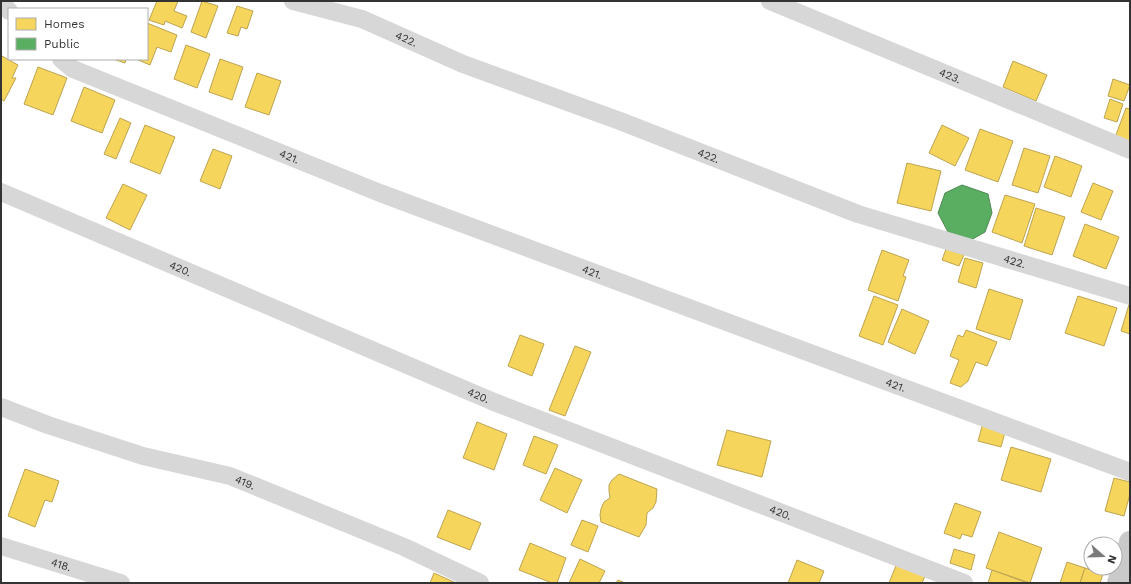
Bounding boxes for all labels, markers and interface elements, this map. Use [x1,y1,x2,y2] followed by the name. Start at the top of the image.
[8,8,148,60] legend
[44,17,85,31] text: Homes
[394,28,419,49] street label: 422.
[44,37,80,51] text: Public
[937,65,963,86] street label: 423.
[696,145,721,166] street label: 422.
[278,147,301,166] street label: 421.
[1002,252,1027,271] street label: 422.
[167,258,193,279] street label: 420.
[580,262,604,282] street label: 421.
[884,375,908,395] street label: 421.
[466,385,492,406] street label: 420.
[233,472,257,492] street label: 419.
[768,502,794,523] street label: 420.
[1083,536,1123,576] north arrow
[1104,553,1119,565] text: N
[49,555,73,574] street label: 418.

